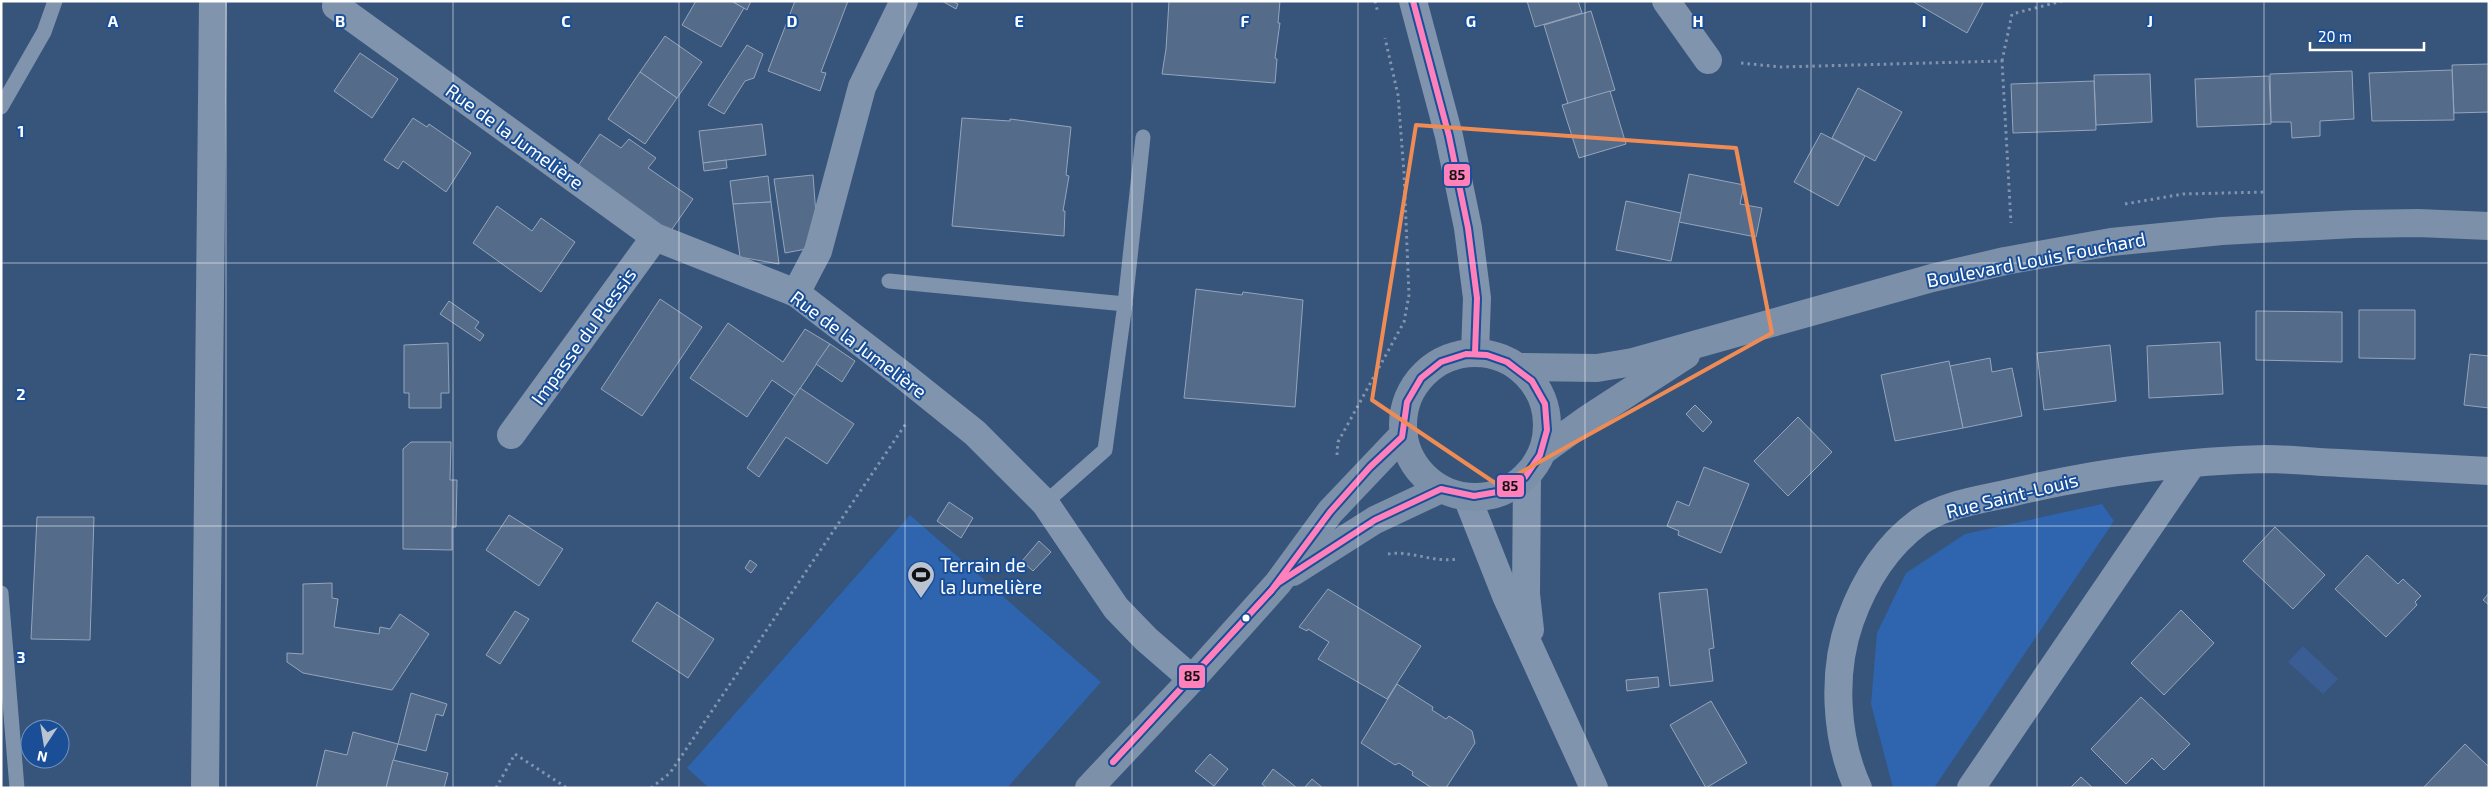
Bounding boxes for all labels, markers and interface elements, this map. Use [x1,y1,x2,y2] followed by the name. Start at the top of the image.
[108,11,119,30] text: A
[335,11,345,30] text: B
[561,11,571,30] text: C
[787,11,798,30] text: D
[1014,11,1024,30] text: E
[1241,11,1250,30] text: F
[1466,11,1476,30] text: G
[1692,11,1704,30] text: H
[1922,11,1926,30] text: I
[2147,11,2153,30] text: J
[2310,20,2424,52] scale bar
[2318,27,2352,45] text: 20 m
[442,78,588,194] street label: Rue de la Jumelière
[18,121,24,140] text: 1
[1443,163,1471,187] line badge: 85
[1449,166,1465,183] text: 85
[1924,226,2148,292] street label: Boulevard Louis Fouchard
[526,263,640,409] street label: Impasse du Plessis
[786,285,932,403] street label: Rue de la Jumelière
[16,384,26,403] text: 2
[1944,467,2080,523] street label: Rue Saint-Louis
[1496,474,1525,498] line badge: 85
[1502,477,1518,494] text: 85
[940,553,1042,598] place label: Terrain de la Jumelière
[906,560,936,599] sports icon: Terrain de la Jumelière
[1241,613,1251,623] unlabelled marker
[16,647,26,666] text: 3
[1178,664,1206,689] line badge: 85
[1184,667,1200,684] text: 85
[20,719,70,769] north arrow
[35,748,49,767] text: N

